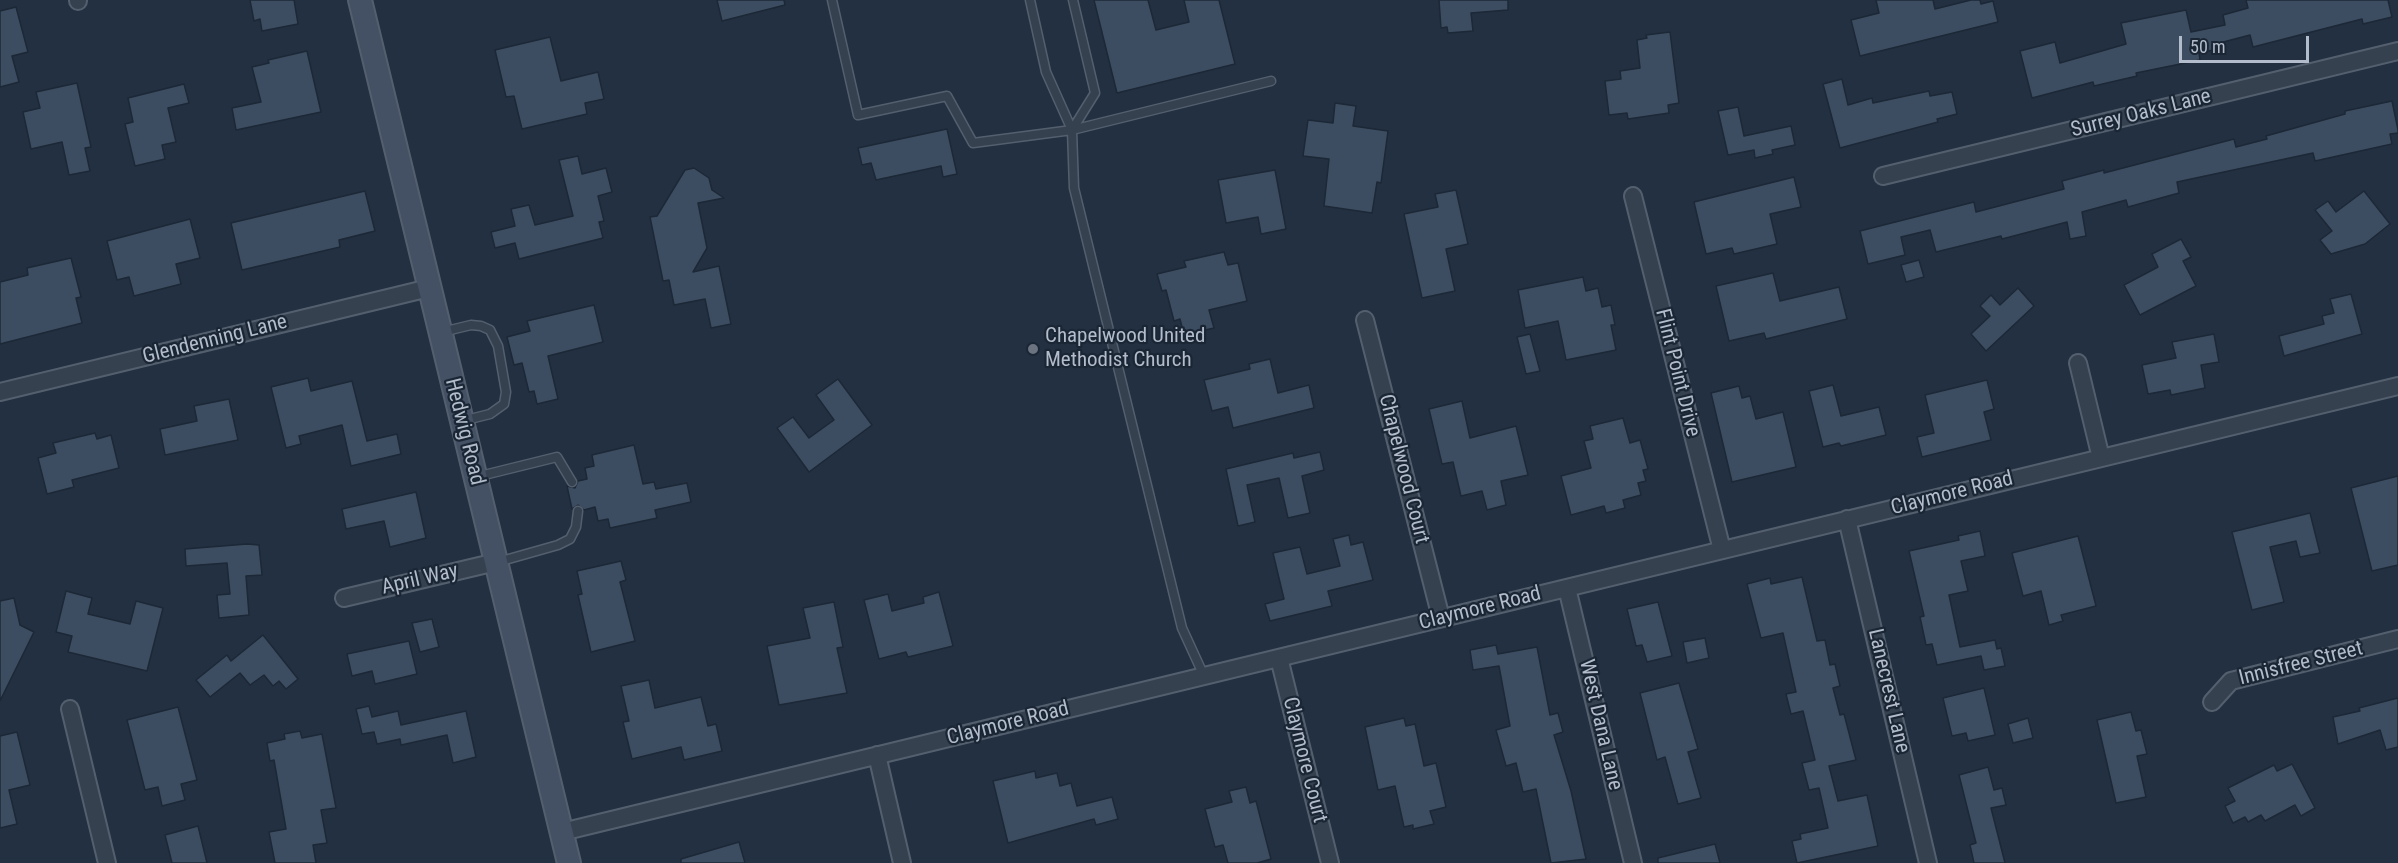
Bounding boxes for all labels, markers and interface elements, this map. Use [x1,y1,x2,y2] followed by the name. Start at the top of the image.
[2182,24,2312,62] scale bar
[2190,36,2225,57] text: 50 m
[2068,84,2214,144] street label: Surrey Oaks Lane
[1649,306,1705,440] street label: Flint Point Drive
[140,310,290,370] street label: Glendenning Lane
[1045,324,1205,374] place label: Chapelwood United Methodist Church
[1026,342,1040,356] marker: Chapelwood United Methodist Church
[439,376,489,488] street label: Hedwig Road
[1372,392,1434,546] street label: Chapelwood Court
[1888,467,2016,521] street label: Claymore Road
[379,559,461,601] street label: April Way
[1416,582,1544,636] street label: Claymore Road
[1861,627,1915,755] street label: Lanecrest Lane
[2237,636,2365,692] street label: Innisfree Street
[1573,657,1627,793] street label: West Dana Lane
[1276,695,1332,825] street label: Claymore Court
[944,697,1072,751] street label: Claymore Road

